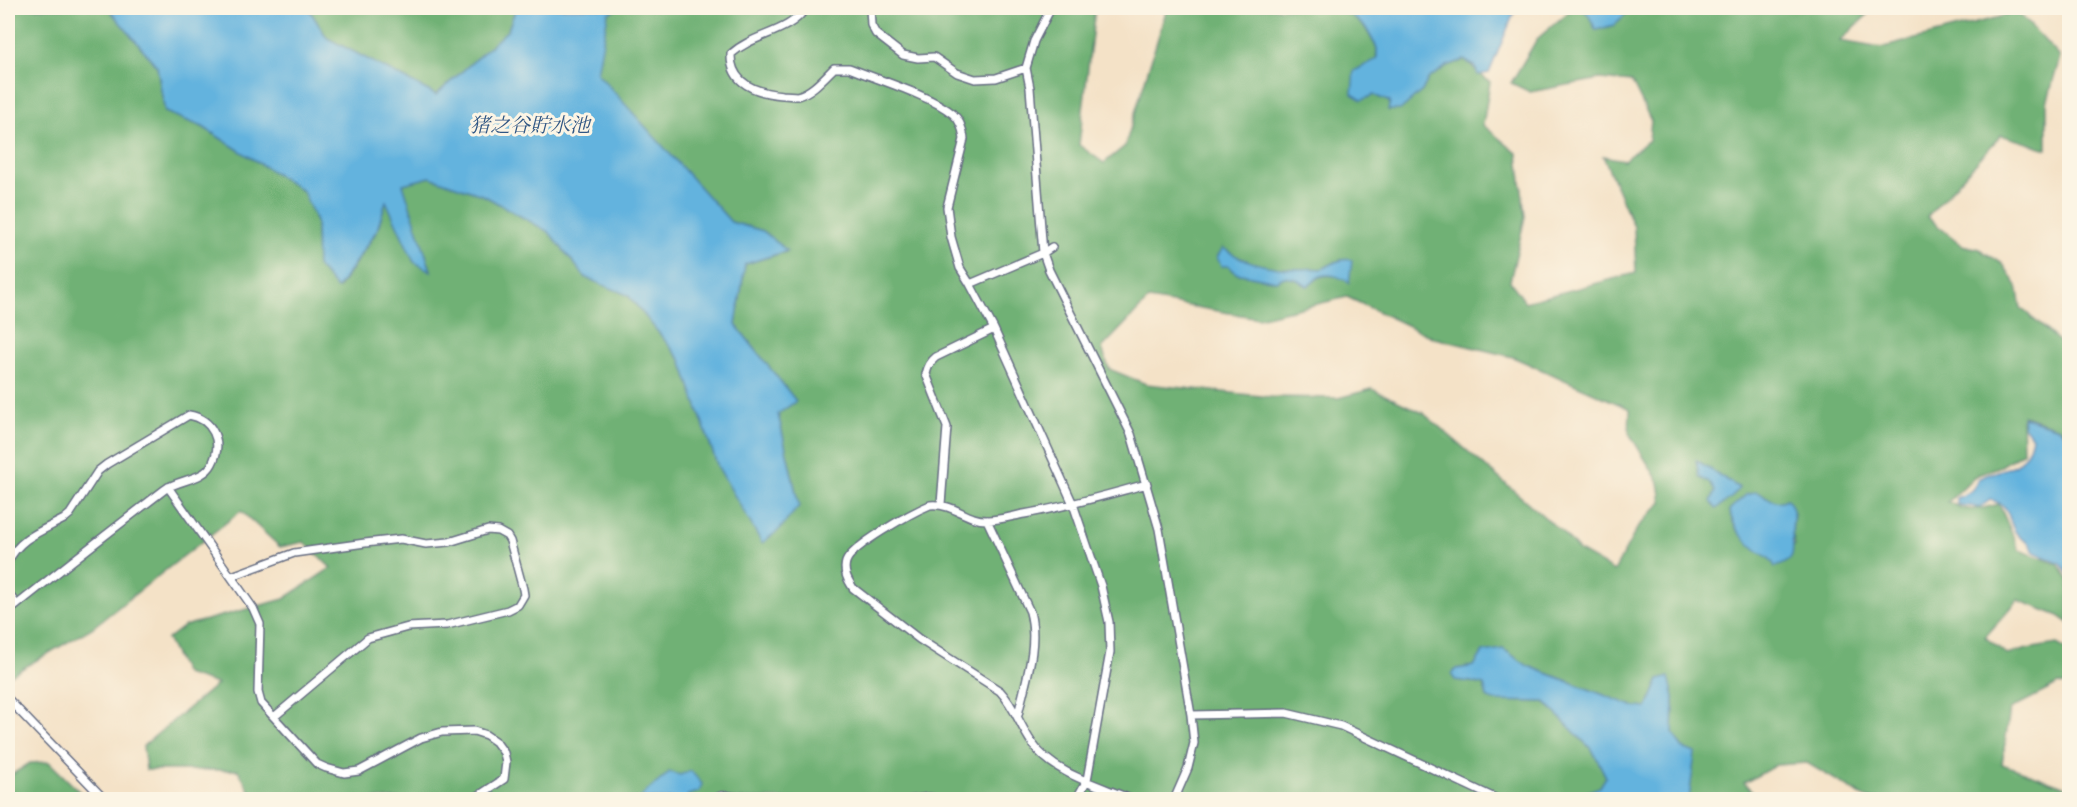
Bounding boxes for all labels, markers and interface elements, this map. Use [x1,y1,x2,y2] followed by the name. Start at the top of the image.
[470,112,592,139] water label: 猪之谷貯水池

